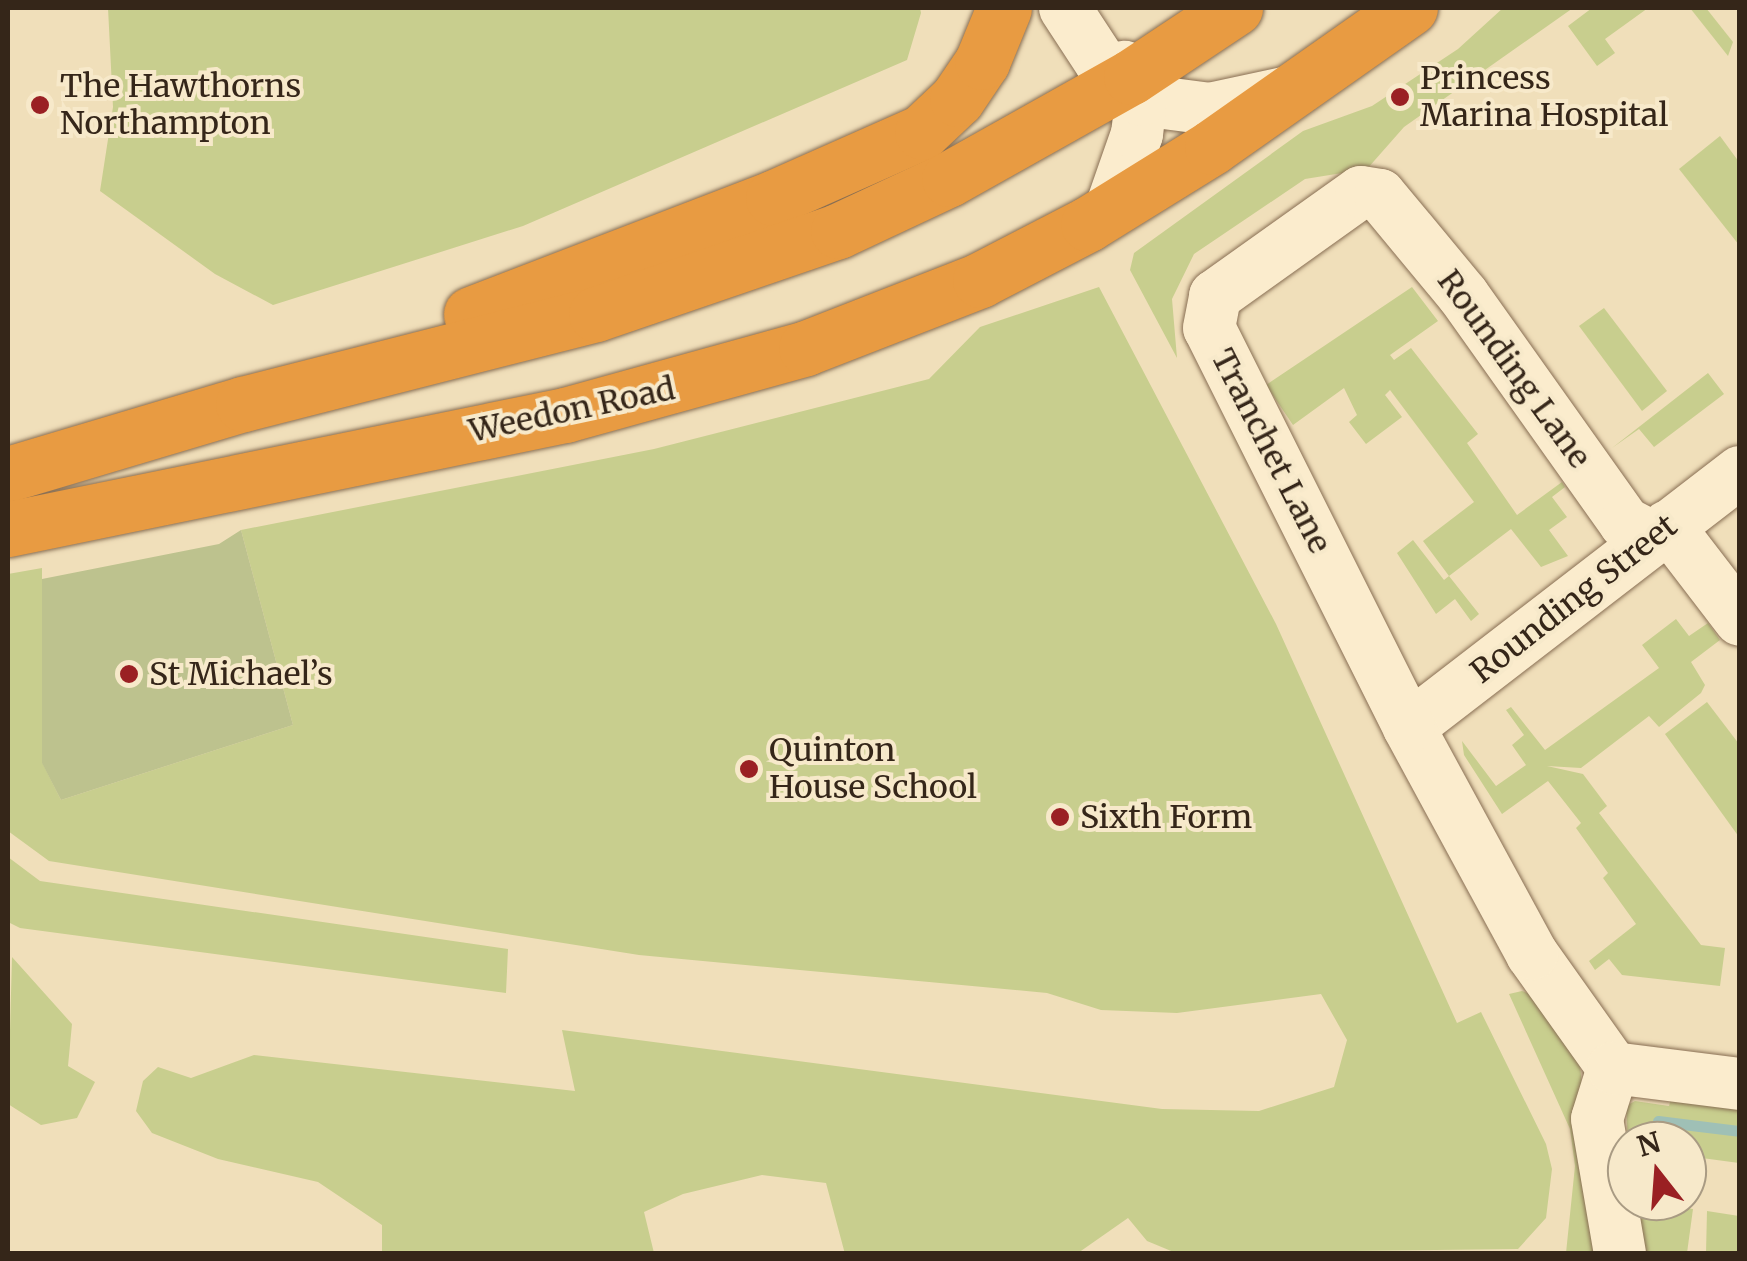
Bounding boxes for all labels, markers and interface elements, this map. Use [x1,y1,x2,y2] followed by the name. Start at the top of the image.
[1420,60,1668,135] place label: Princess Marina Hospital
[60,68,301,143] place label: The Hawthorns Northampton
[1389,86,1411,108] marker: Princess Marina Hospital
[29,94,51,116] marker: The Hawthorns Northampton
[1429,263,1599,475] street label: Rounding Lane
[1203,342,1339,560] street label: Tranchet Lane
[466,369,678,451] street label: Weedon Road
[1463,507,1685,691] street label: Rounding Street
[149,655,333,693] place label: St Michael’s
[118,663,140,685] marker: St Michael’s
[769,732,977,807] place label: Quinton House School
[738,758,760,780] marker: Quinton House School
[1080,798,1252,836] place label: Sixth Form
[1049,806,1071,828] marker: Sixth Form
[1607,1121,1707,1221] north arrow
[1633,1124,1665,1165] text: N

